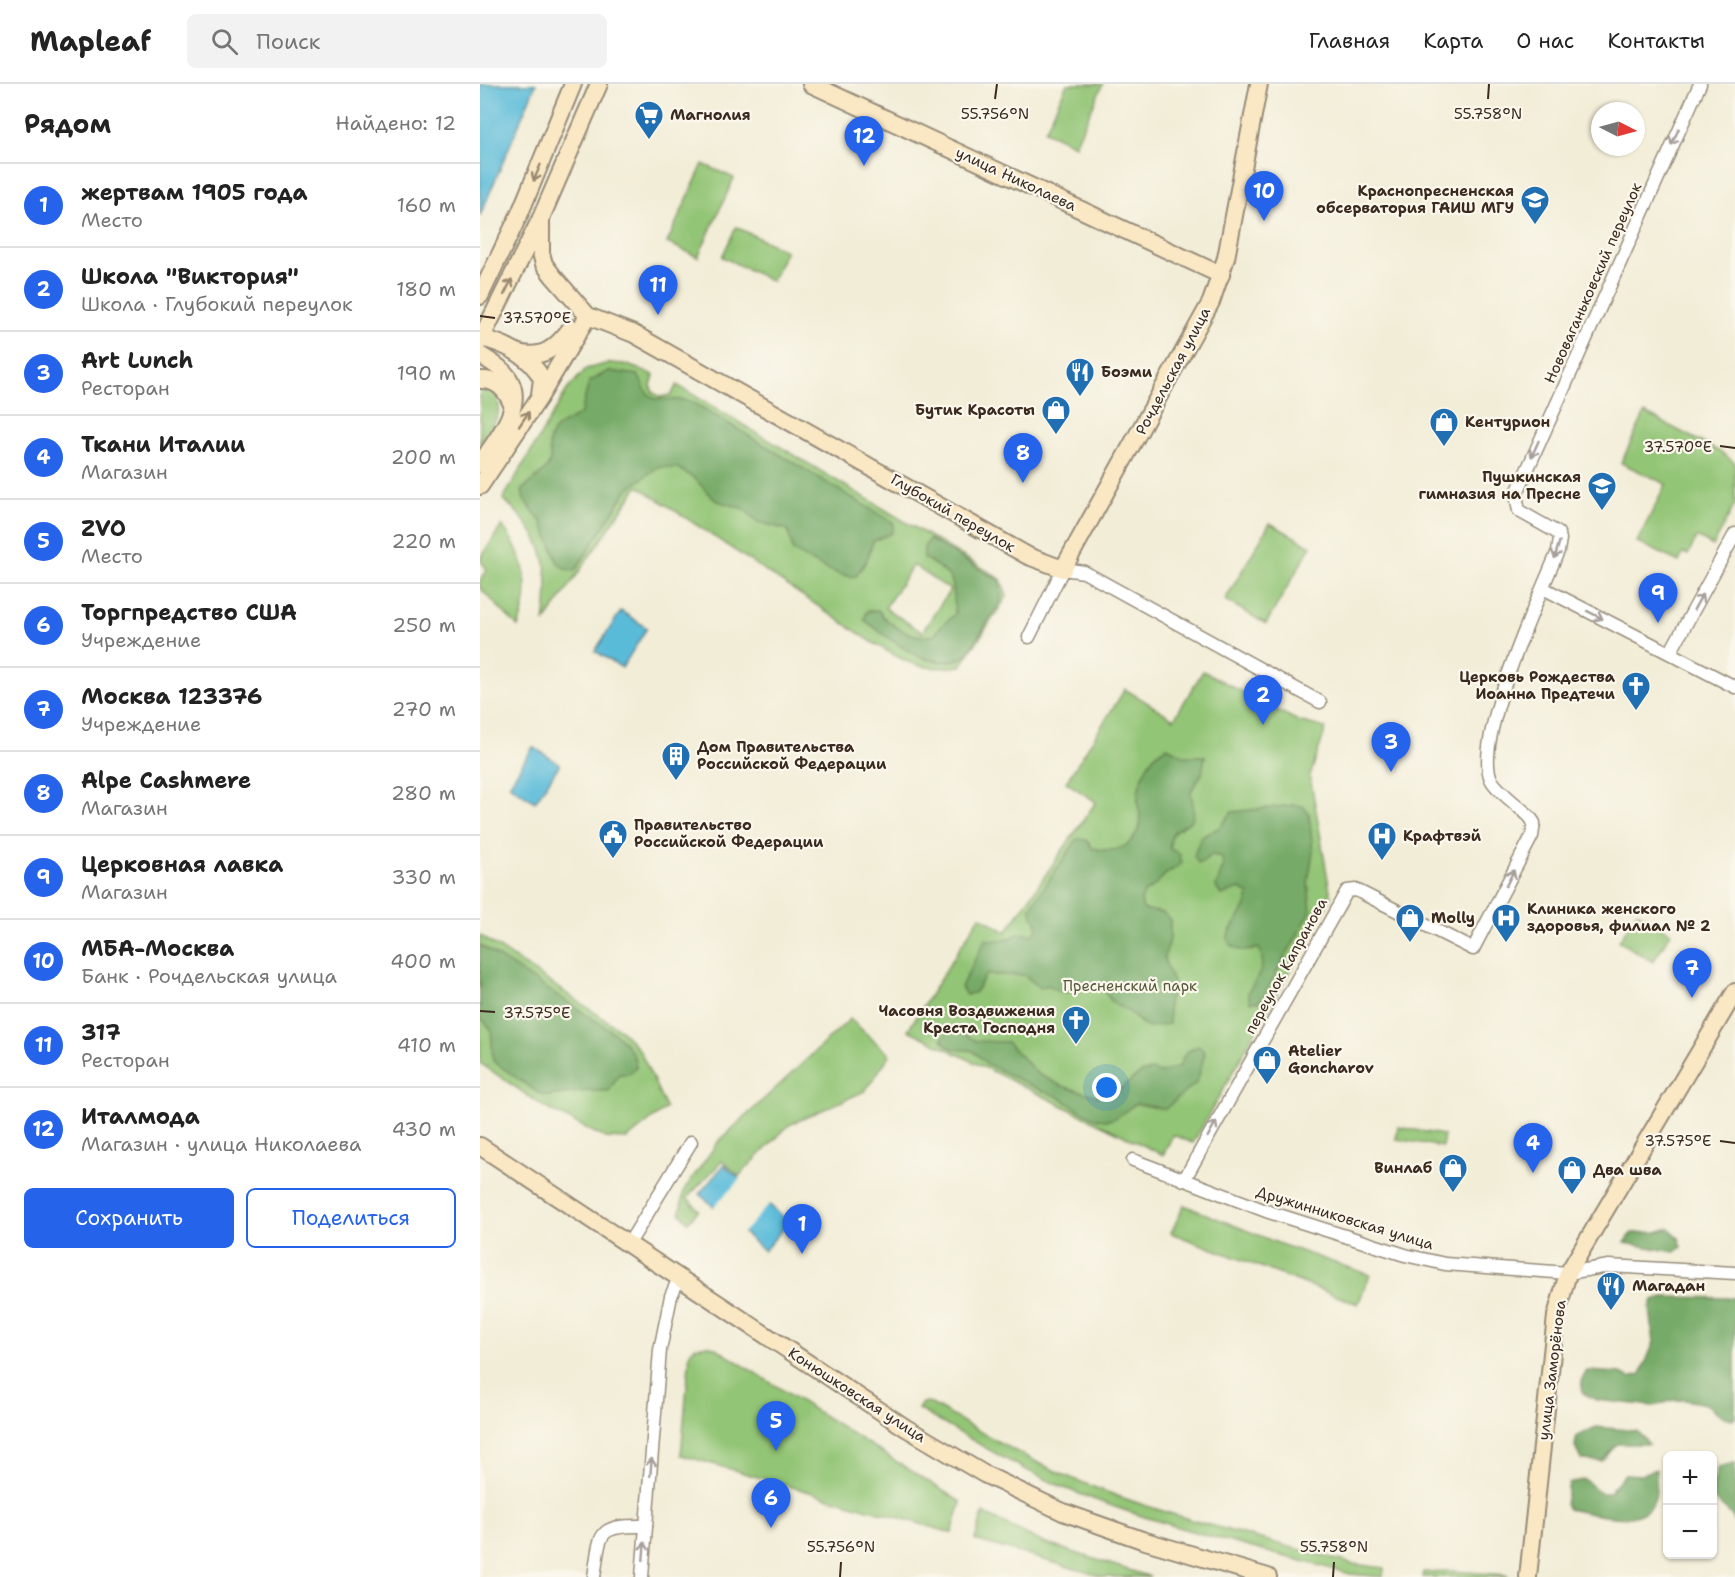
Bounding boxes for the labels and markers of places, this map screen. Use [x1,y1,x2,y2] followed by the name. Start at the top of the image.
[633,99,665,141] supermarket icon: Магнолия
[670,105,751,125] place label: Магнолия
[844,116,884,166] pin: 12
[1244,172,1284,221] pin: 10
[1316,181,1514,218] place label: Краснопресненская обсерватория ГАИШ МГУ
[1519,184,1551,226] school or university icon: Краснопресненская обсерватория ГАИШ МГУ
[638,266,678,315] pin: 11
[1064,356,1096,398] restaurant icon: Боэми
[1101,362,1153,382] place label: Боэми
[1040,394,1072,436] shop icon: Бутик Красоты
[915,400,1035,420] place label: Бутик Красоты
[1428,406,1460,448] shop icon: Кентурион
[1465,412,1550,432] place label: Кентурион
[1004,434,1042,483] pin: 8
[1418,467,1581,504] place label: Пушкинская гимназия на Пресне
[1586,470,1618,512] school or university icon: Пушкинская гимназия на Пресне
[1638,574,1678,623] pin: 9
[1459,667,1616,704] place label: Церковь Рождества Иоанна Предтечи
[1620,670,1652,712] church icon: Церковь Рождества Иоанна Предтечи
[1244,676,1282,725] pin: 2
[1372,722,1410,772] pin: 3
[697,737,887,774] place label: Дом Правительства Российской Федерации
[660,740,692,782] building icon: Дом Правительства Российской Федерации
[634,815,824,852] place label: Правительство Российской Федерации
[597,818,629,860] public building icon: Правительство Российской Федерации
[1366,820,1398,862] hospital icon: Крафтвэй
[1403,826,1482,846] place label: Крафтвэй
[1527,899,1711,936] place label: Клиника женского здоровья, филиал № 2
[1394,902,1426,944] shop icon: Molly
[1490,902,1522,944] hospital icon: Клиника женского здоровья, филиал № 2
[1431,908,1475,928] place label: Molly
[1672,948,1712,998] pin: 7
[879,1001,1055,1038] place label: Часовня Воздвижения Креста Господня
[1060,1004,1092,1046] church icon: Часовня Воздвижения Креста Господня
[1288,1041,1374,1078] place label: Atelier Goncharov
[1251,1044,1283,1086] shop icon: Atelier Goncharov
[1514,1124,1552,1173] pin: 4
[1437,1152,1469,1194] shop icon: Винлаб
[1556,1154,1588,1196] shop icon: Два шва
[1374,1158,1433,1178] place label: Винлаб
[1593,1160,1662,1180] place label: Два шва
[782,1204,822,1254] pin: 1
[1595,1270,1627,1312] restaurant icon: Магадан
[1632,1276,1705,1296] place label: Магадан
[756,1402,796,1451] pin: 5
[752,1478,790,1528] pin: 6

